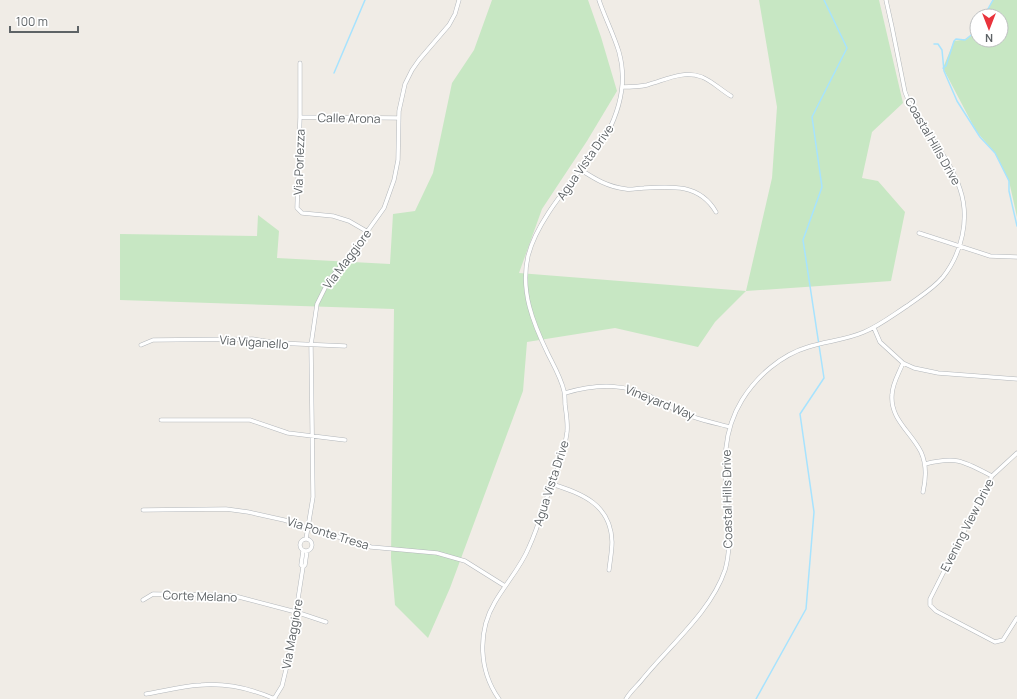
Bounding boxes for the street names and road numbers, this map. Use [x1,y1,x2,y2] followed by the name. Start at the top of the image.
[901,94,965,188] street label: Coastal Hills Drive
[317,109,381,127] street label: Calle Arona
[553,121,617,203] street label: Agua Vista Drive
[289,129,309,195] street label: Via Porlezza
[319,226,375,292] street label: Via Maggiore
[219,331,289,353] street label: Via Viganello
[623,380,698,424] street label: Vineyard Way
[529,438,573,528] street label: Agua Vista Drive
[718,450,736,548] street label: Coastal Hills Drive
[936,476,998,574] street label: Evening View Drive
[285,512,371,554] street label: Via Ponte Tresa
[162,586,238,606] street label: Corte Melano
[277,598,307,670] street label: Via Maggiore

